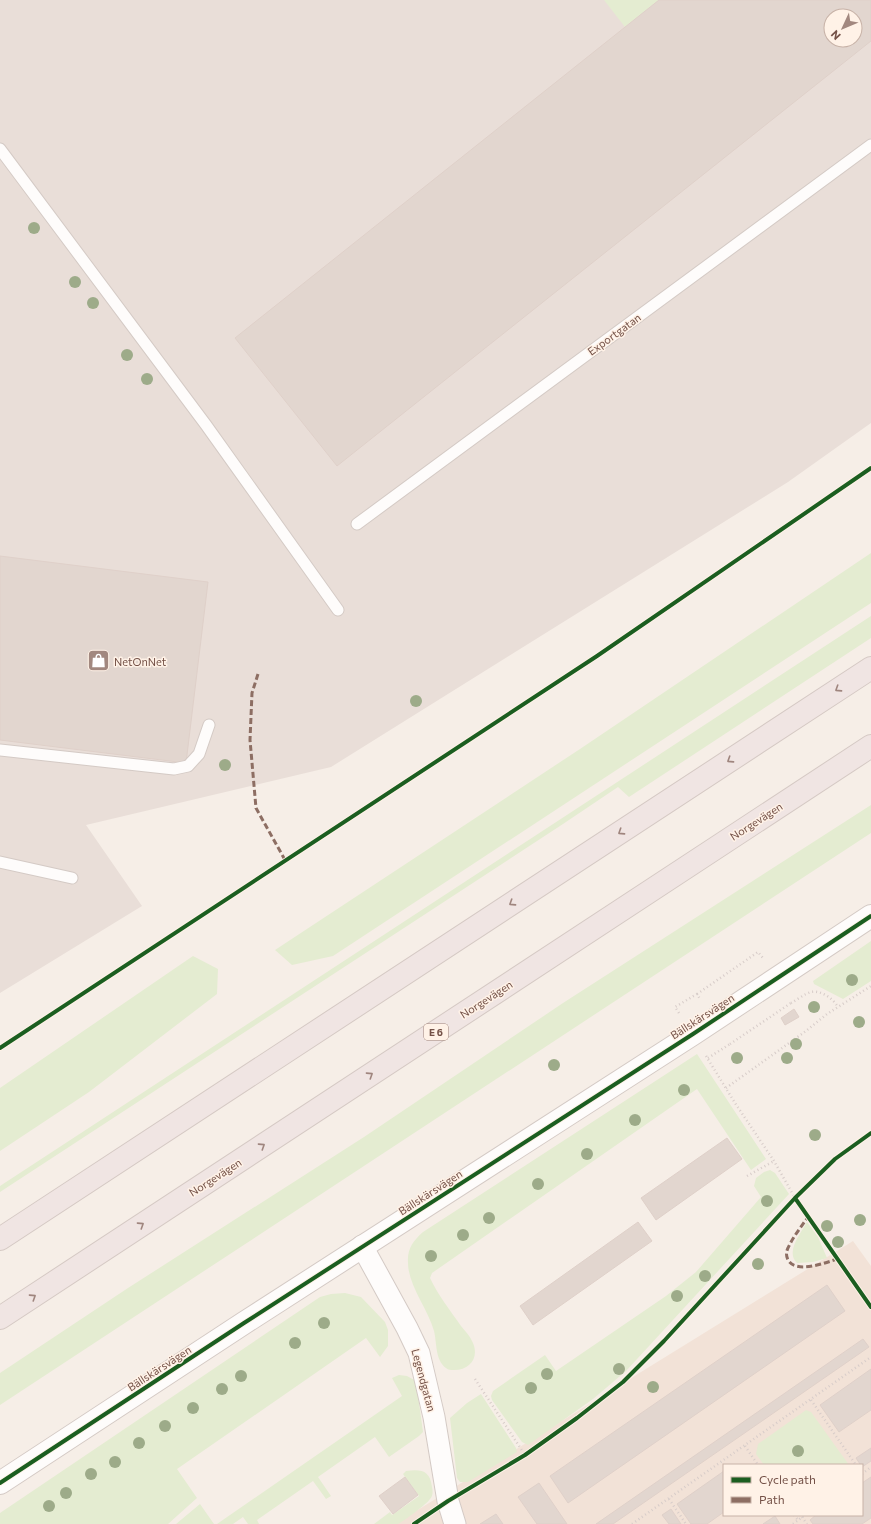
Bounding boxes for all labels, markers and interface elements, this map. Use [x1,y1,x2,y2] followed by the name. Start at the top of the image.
[823,8,863,48] north arrow
[828,28,843,43] text: N
[585,310,643,358] street label: Exportgatan
[86,648,112,674] shop icon: NetOnNet
[114,655,167,668] place label: NetOnNet
[836,684,843,691] one-way arrow
[727,755,734,763] one-way arrow
[727,799,785,843] street label: Norgevägen
[618,827,625,834] one-way arrow
[509,898,516,906] one-way arrow
[457,977,515,1021] street label: Norgevägen
[668,991,736,1041] street label: Bällskärsvägen
[424,1024,448,1040] road number: E 6
[366,1072,373,1080] one-way arrow
[257,1144,264,1151] one-way arrow
[186,1155,244,1199] street label: Norgevägen
[396,1167,464,1217] street label: Bällskärsvägen
[137,1223,144,1230] one-way arrow
[28,1295,35,1302] one-way arrow
[125,1343,193,1393] street label: Bällskärsvägen
[409,1347,439,1413] street label: Legendgatan
[723,1464,863,1516] legend
[759,1472,816,1486] text: Cycle path
[759,1492,785,1506] text: Path

